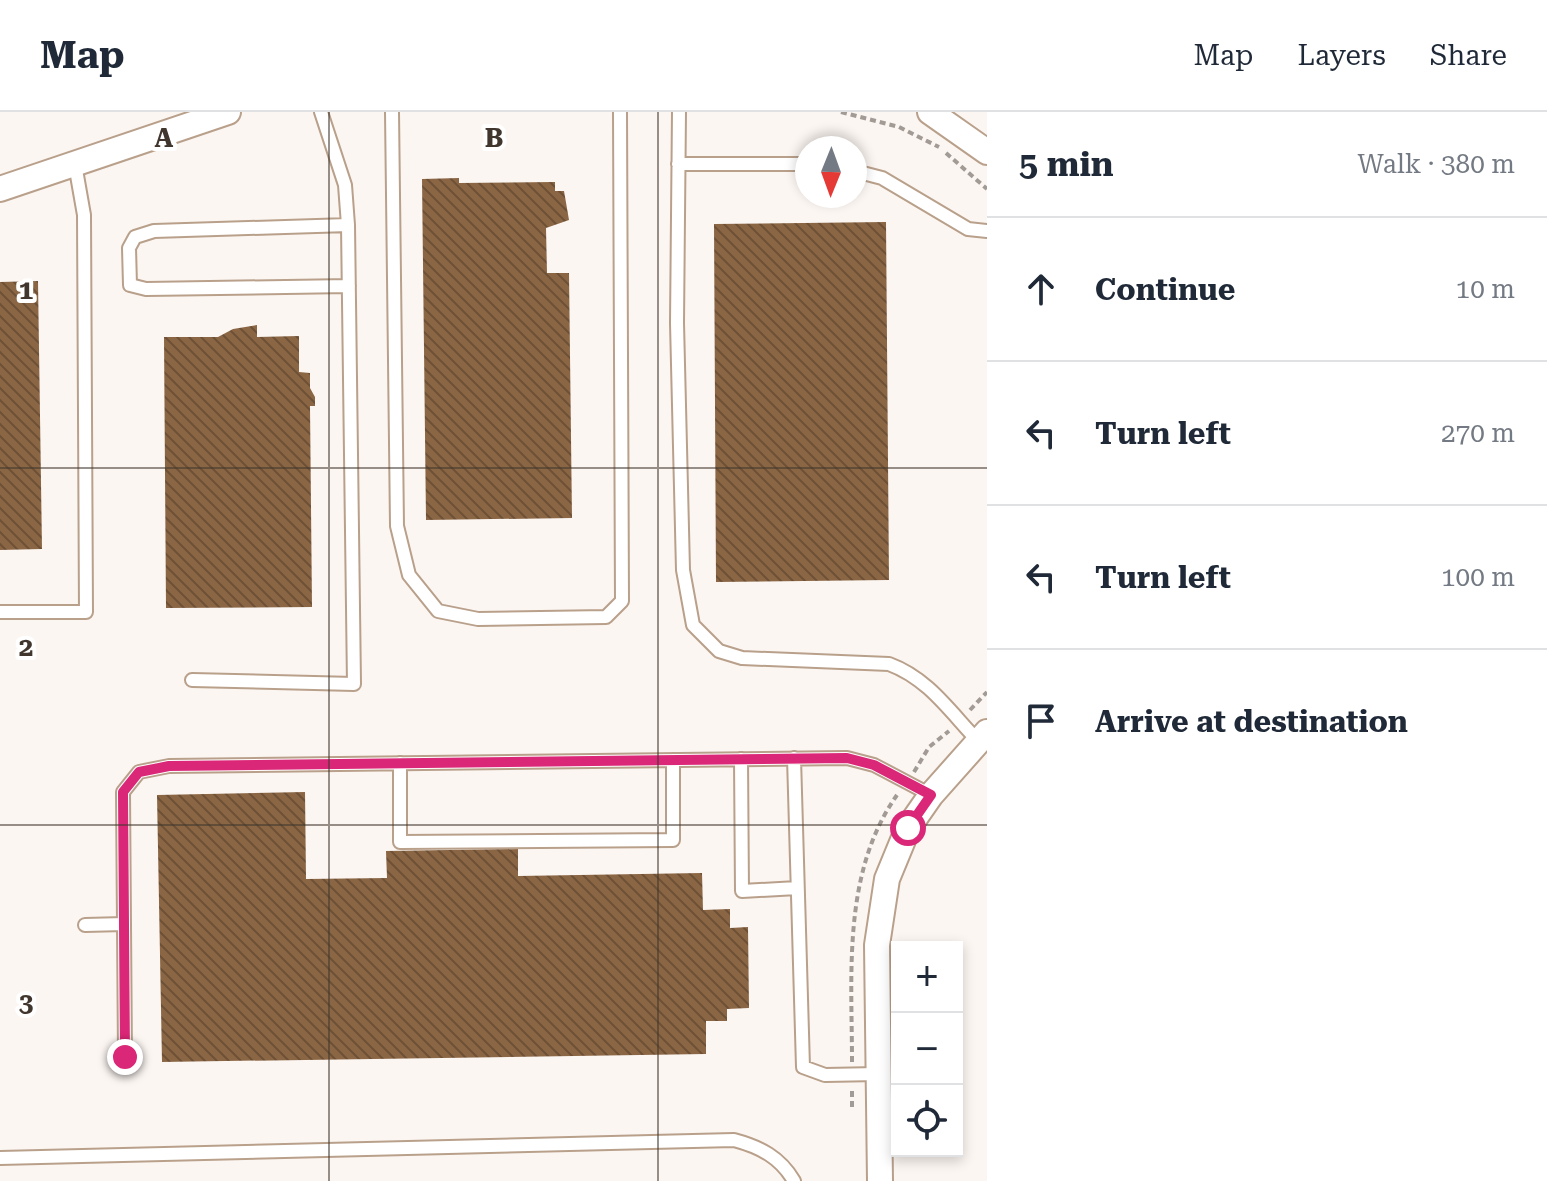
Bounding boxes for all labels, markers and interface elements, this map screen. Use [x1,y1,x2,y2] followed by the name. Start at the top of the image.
[40,33,125,77] text: Map
[1194,39,1253,72] text: Map
[1297,39,1386,72] text: Layers
[1430,39,1507,72] text: Share
[155,123,174,153] text: A
[485,123,503,153] text: B
[795,136,867,208] north arrow
[1019,144,1114,184] text: 5 min
[1357,149,1515,179] text: Walk · 380 m
[1019,267,1063,311] icon: ahead
[1095,272,1235,307] text: Continue
[1456,274,1515,304] text: 10 m
[19,275,33,305] text: 1
[1019,411,1063,455] icon: left
[1095,416,1231,451] text: Turn left
[1441,418,1515,448] text: 270 m
[1019,555,1063,599] icon: left
[1095,560,1231,595] text: Turn left
[1441,562,1515,592] text: 100 m
[19,632,33,662] text: 2
[1019,699,1063,743] icon: arrive
[1095,704,1408,739] text: Arrive at destination
[890,810,926,846] route start
[891,941,963,1157] map controls
[891,941,963,1013] button: +
[19,988,33,1018] text: 3
[891,1013,963,1085] button: −
[107,1039,143,1075] route end
[891,1085,963,1157] button: locate

